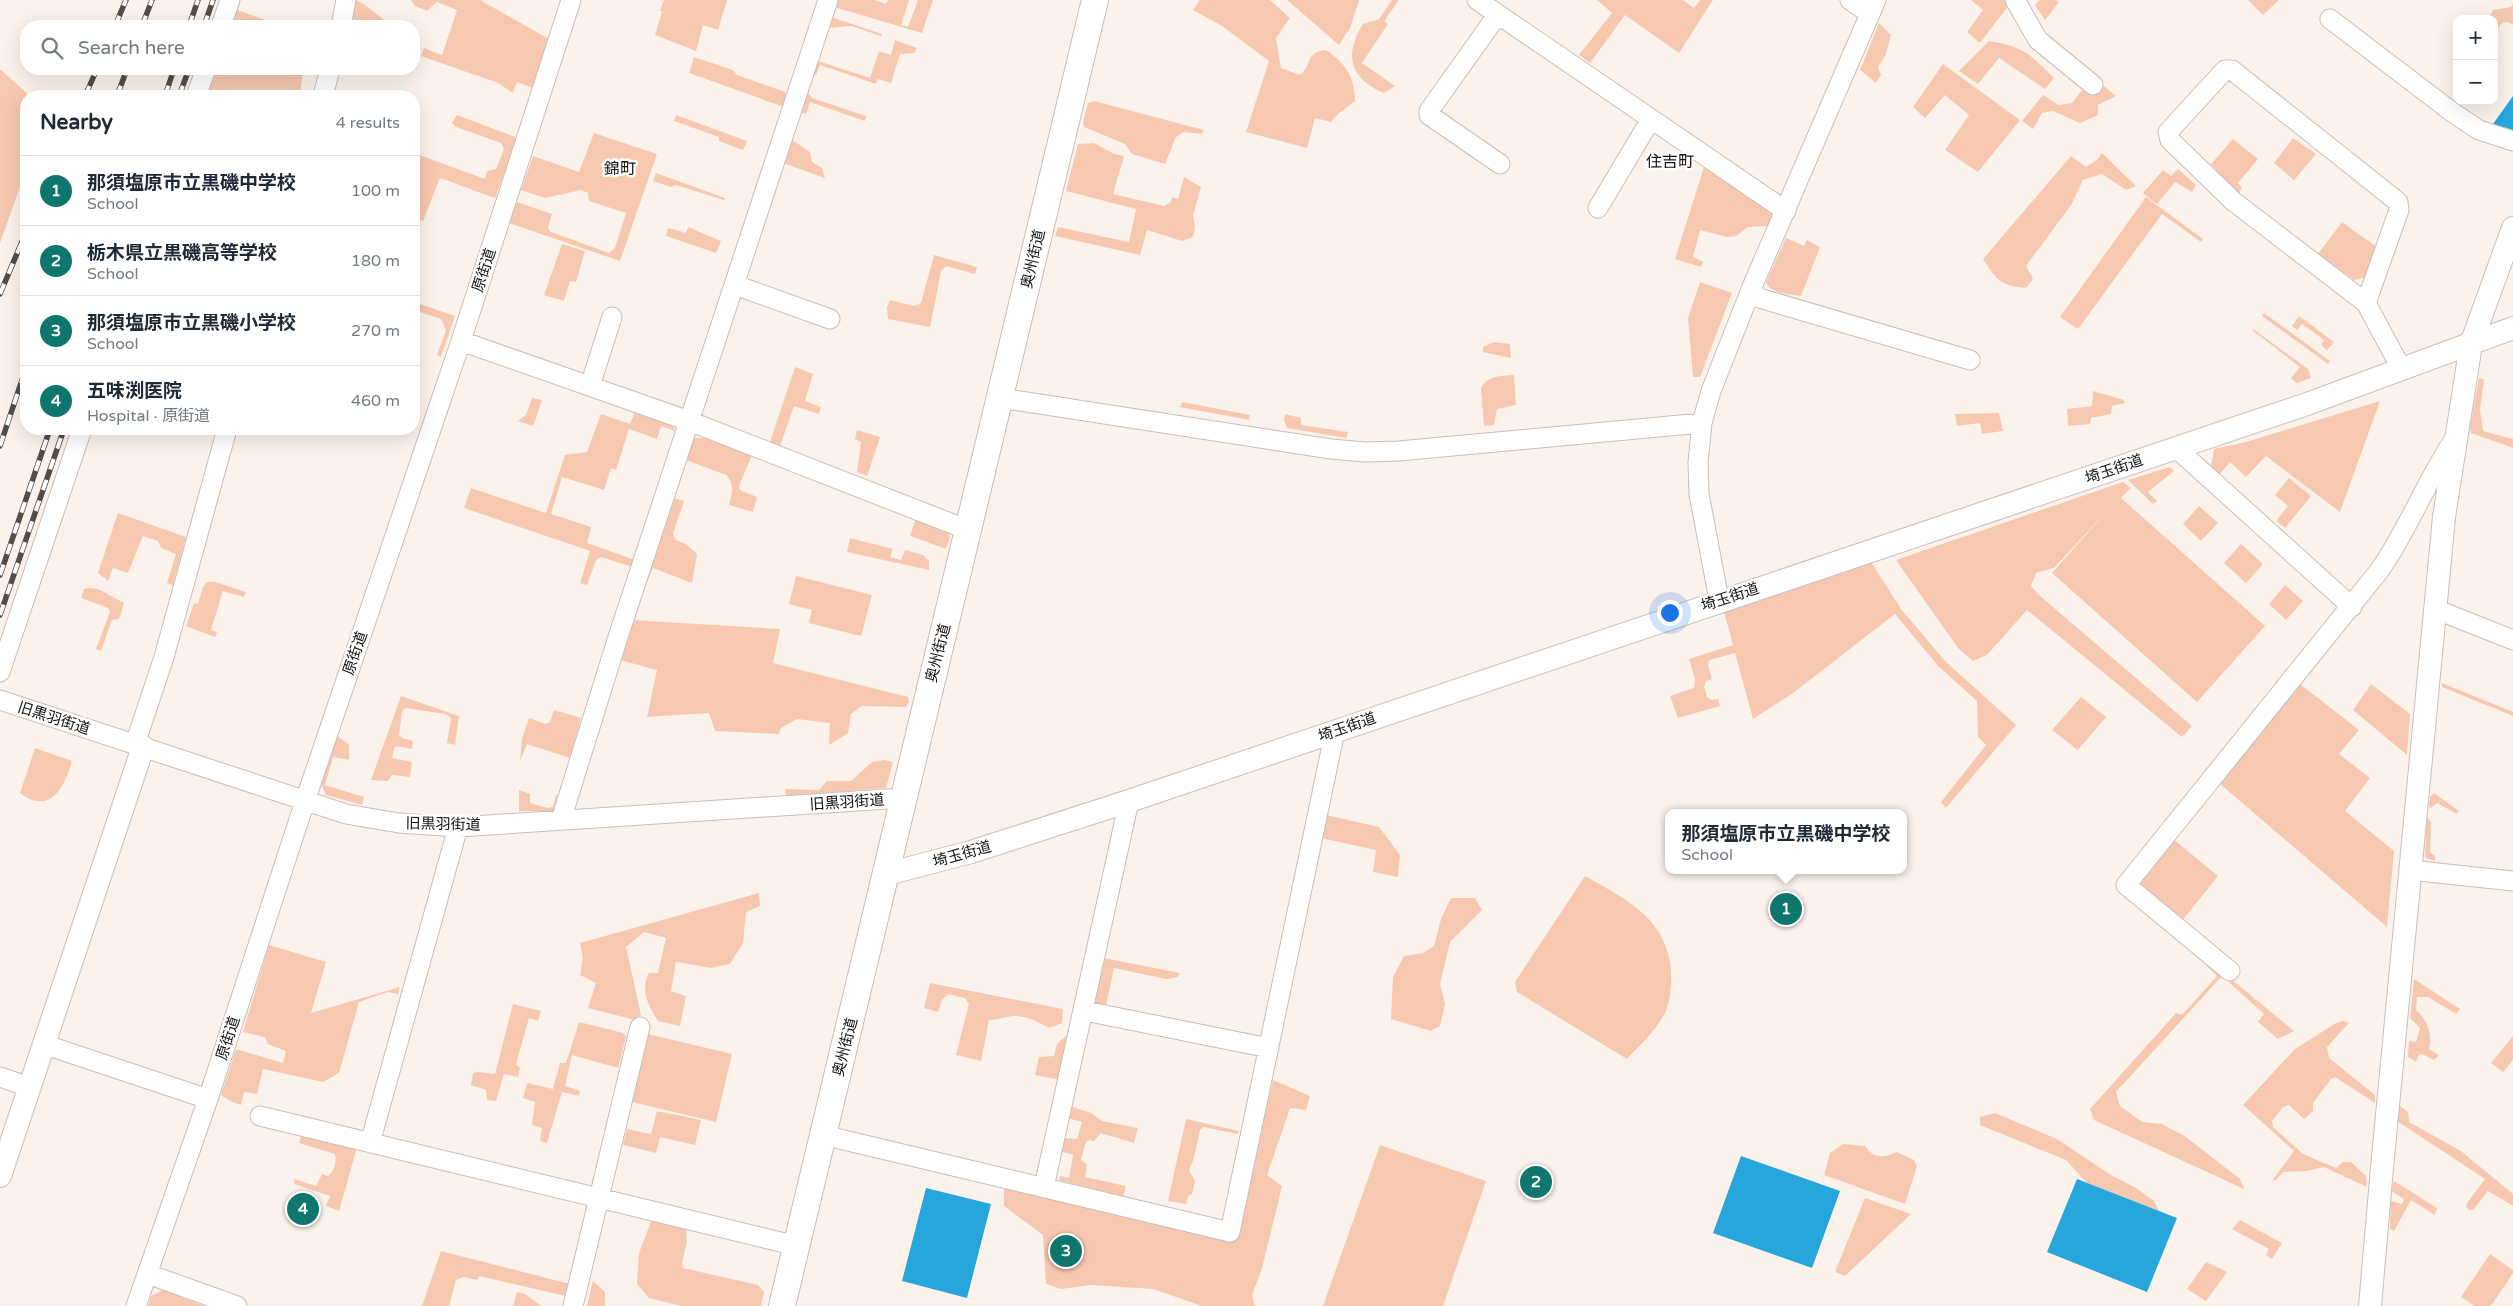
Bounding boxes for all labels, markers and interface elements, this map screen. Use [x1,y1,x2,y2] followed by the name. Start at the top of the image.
[2453,15,2498,105] map controls
[2453,15,2498,60] button: +
[20,20,420,75] search box
[38,34,66,62] icon: search
[78,37,185,59] text: Search here
[2453,60,2498,105] button: −
[40,110,113,135] text: Nearby
[336,113,400,133] text: 4 results
[1646,152,1694,172] district label: 住吉町
[604,159,636,179] district label: 錦町
[87,172,296,194] text: 那須塩原市立黒磯中学校
[51,181,61,201] text: 1
[351,181,400,201] text: 100 m
[87,194,139,214] text: School
[1017,228,1049,290] street label: 奥州街道
[87,242,277,264] text: 栃木県立黒磯高等学校
[468,246,500,294] street label: 原街道
[51,251,61,271] text: 2
[351,251,400,271] text: 180 m
[87,264,139,284] text: School
[87,312,296,334] text: 那須塩原市立黒磯小学校
[51,321,61,341] text: 3
[351,321,400,341] text: 270 m
[87,334,139,354] text: School
[87,380,182,402] text: 五味渕医院
[51,391,61,411] text: 4
[351,391,400,411] text: 460 m
[87,406,210,426] text: Hospital · 原街道
[2083,451,2145,487] street label: 埼玉街道
[1699,579,1761,615] street label: 埼玉街道
[1657,600,1683,626] your location
[922,622,954,684] street label: 奥州街道
[339,629,371,677] street label: 原街道
[16,698,92,738] street label: 旧黒羽街道
[1316,709,1378,745] street label: 埼玉街道
[809,790,885,814] street label: 旧黒羽街道
[1665,809,1907,874] popup
[405,814,481,834] street label: 旧黒羽街道
[1681,823,1891,845] text: 那須塩原市立黒磯中学校
[931,837,993,871] street label: 埼玉街道
[1681,845,1733,865] text: School
[1770,890,1802,928] pin: 1
[212,1014,244,1062] street label: 原街道
[829,1016,861,1078] street label: 奥州街道
[1520,1163,1552,1201] pin: 2
[287,1190,319,1228] pin: 4
[1050,1232,1082,1270] pin: 3

